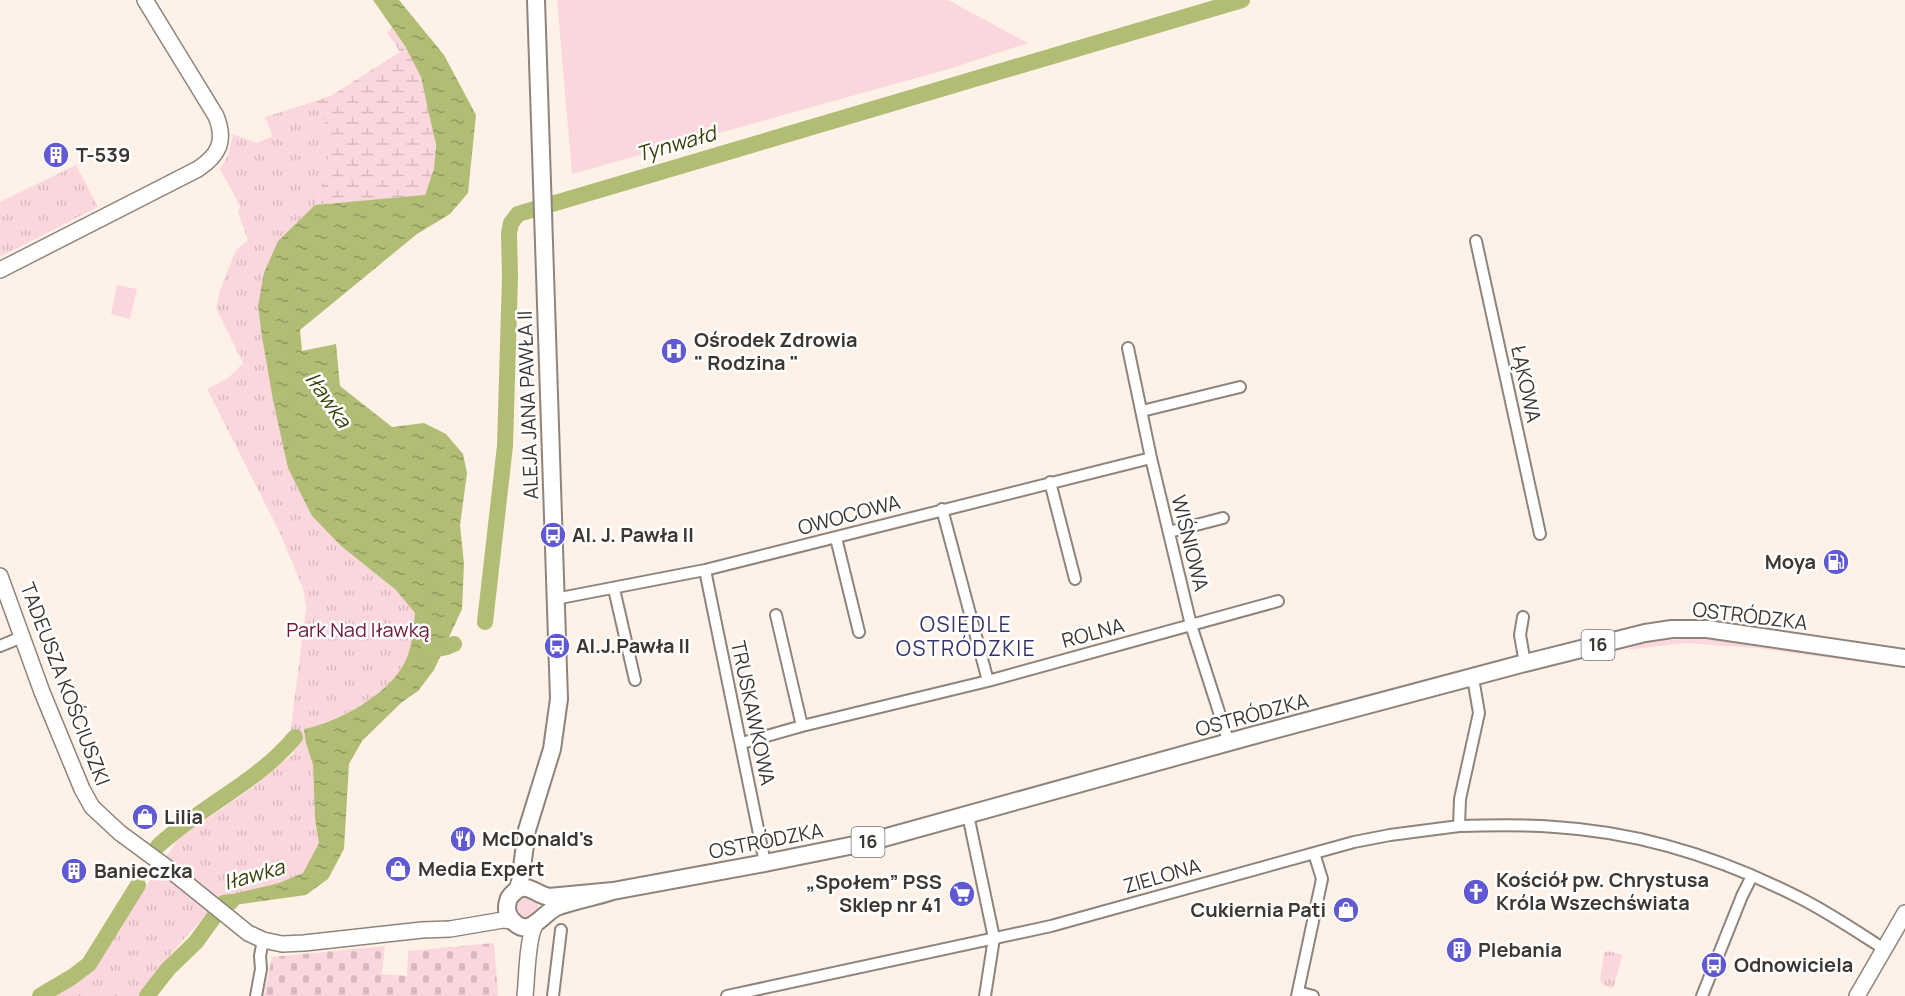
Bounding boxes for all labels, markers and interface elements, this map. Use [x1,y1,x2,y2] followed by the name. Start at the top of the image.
[633,118,721,168] water label: Tynwałd
[41,140,71,170] building icon: T-539
[76,141,130,168] place label: T-539
[511,310,544,500] street label: ALEJA JANA PAWŁA II
[694,326,858,376] place label: Ośrodek Zdrowia " Rodzina "
[659,336,689,366] hospital icon: Ośrodek Zdrowia " Rodzina "
[1505,343,1548,425] street label: ŁĄKOWA
[300,366,359,434] water label: Iławka
[795,488,903,541] street label: OWOCOWA
[1166,492,1216,594] street label: WIŚNIOWA
[538,520,568,550] bus stop icon: Al. J. Pawła II
[572,521,694,548] place label: Al. J. Pawła II
[1821,547,1851,577] fuel station icon: Moya
[1765,548,1816,575] place label: Moya
[14,578,117,789] street label: TADEUSZA KOŚCIUSZKI
[1691,595,1810,636] street label: OSTRÓDZKA
[896,610,1036,662] district label: OSIEDLE OSTRÓDZKIE
[1059,611,1127,654] street label: ROLNA
[286,616,430,643] park label: Park Nad Iławką
[1582,630,1614,660] road number: 16
[542,631,572,661] bus stop icon: Al.J.Pawła II
[576,632,690,659] place label: Al.J.Pawła II
[725,638,782,788] street label: TRUSKAWKOWA
[1192,686,1312,743] street label: OSTRÓDZKA
[130,802,160,832] shop icon: Lilia
[164,803,203,830] place label: Lilia
[706,816,826,865] street label: OSTRÓDZKA
[448,824,478,854] restaurant icon: McDonald's
[482,825,594,852] place label: McDonald's
[852,827,884,857] road number: 16
[220,852,289,896] water label: Iławka
[1120,852,1204,899] street label: ZIELONA
[383,854,413,884] shop icon: Media Expert
[418,855,544,882] place label: Media Expert
[59,856,89,886] building icon: Banieczka
[94,857,193,884] place label: Banieczka
[1496,866,1709,916] place label: Kościół pw. Chrystusa Króla Wszechświata
[806,868,942,918] place label: „Społem” PSS Sklep nr 41
[1461,877,1491,907] church icon: Kościół pw. Chrystusa Króla Wszechświata
[947,879,977,909] supermarket icon: „Społem” PSS Sklep nr 41
[1331,895,1361,925] shop icon: Cukiernia Pati
[1190,896,1326,923] place label: Cukiernia Pati
[1444,935,1474,965] building icon: Plebania
[1478,936,1562,963] place label: Plebania
[1699,950,1729,980] bus stop icon: Odnowiciela
[1734,951,1853,978] place label: Odnowiciela

